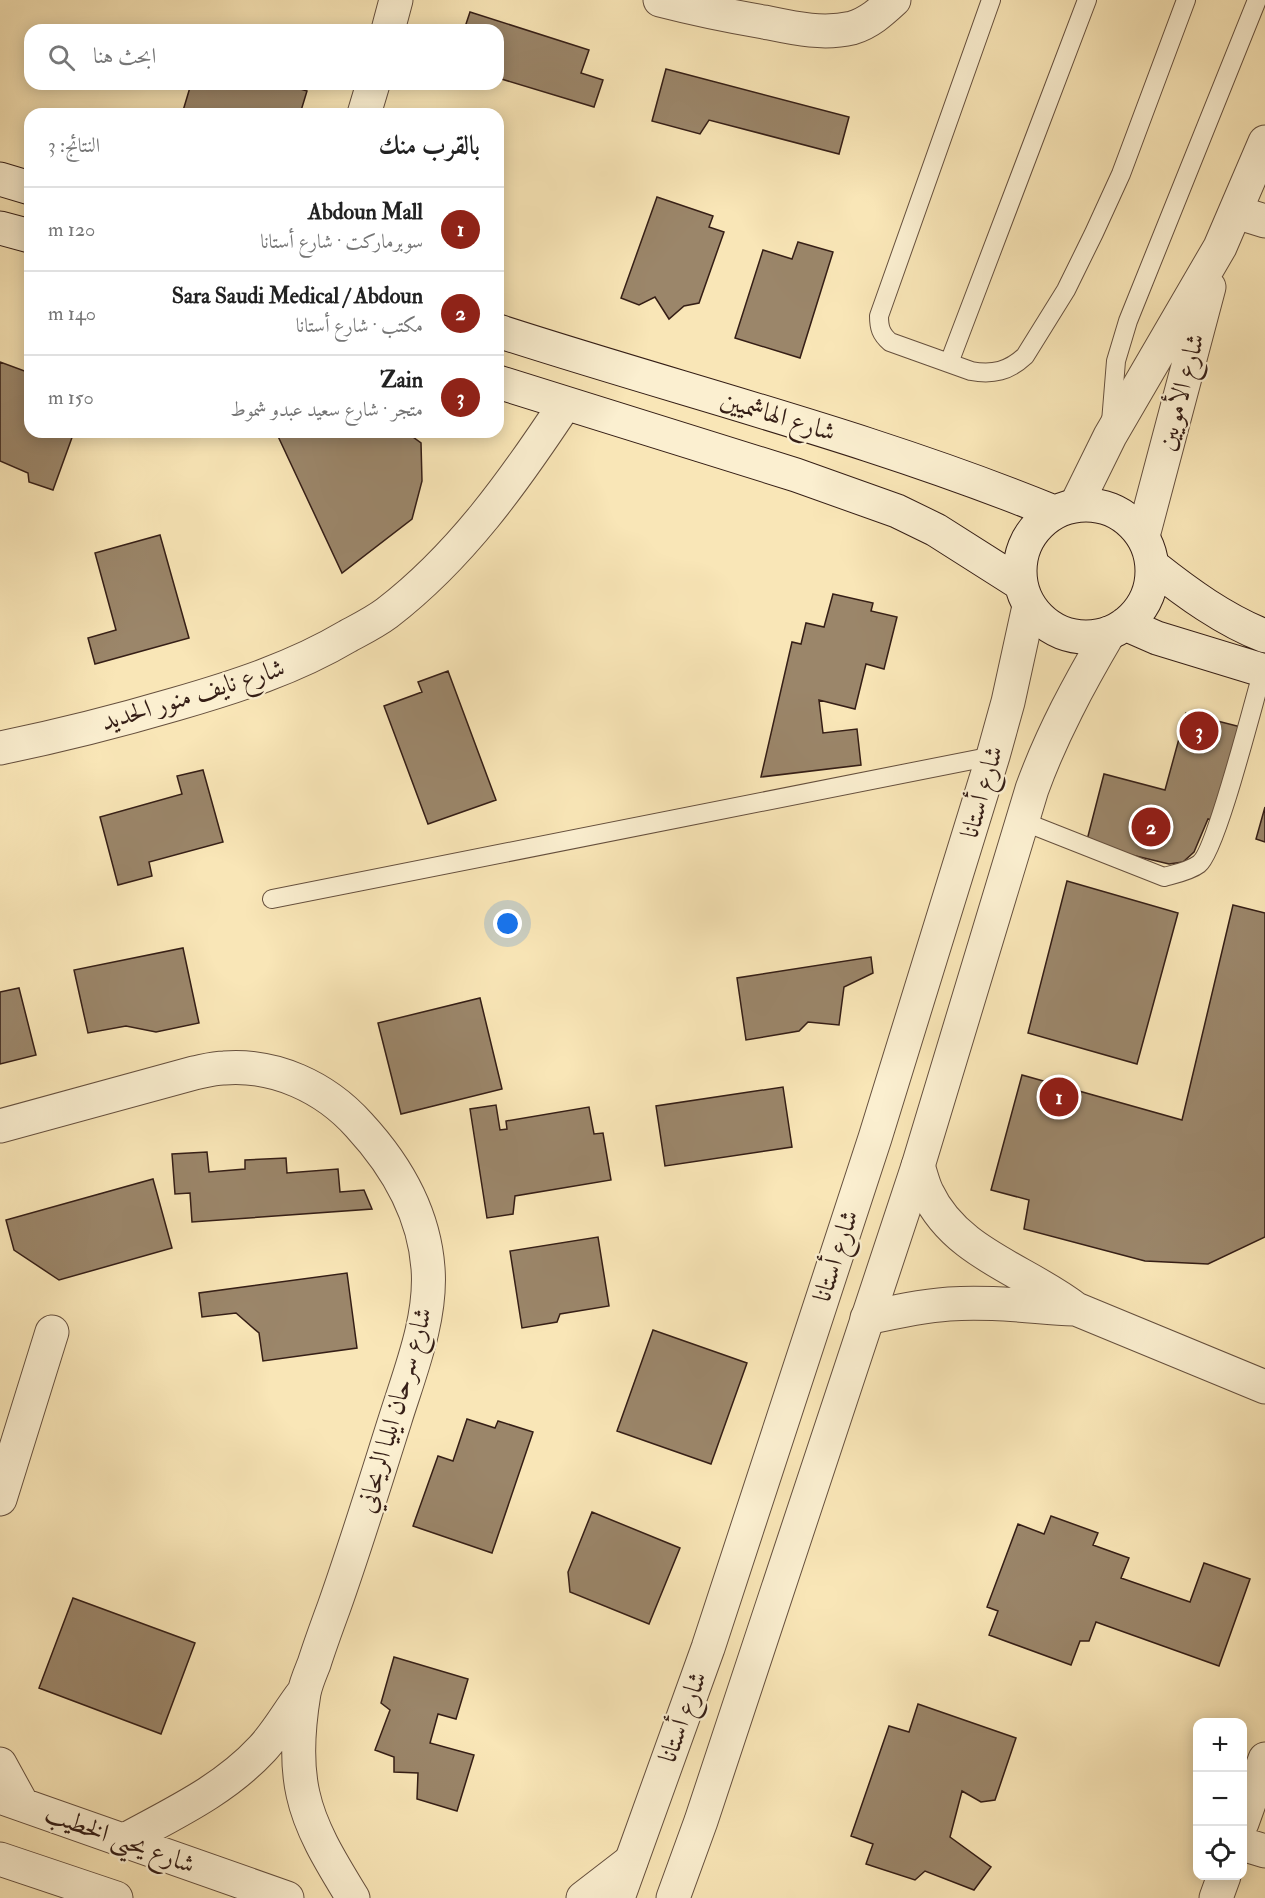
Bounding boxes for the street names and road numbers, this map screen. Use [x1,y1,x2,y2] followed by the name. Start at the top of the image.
[1147,329,1217,455] street label: شارع الأمويين
[715,383,839,453] street label: شارع الهاشميين
[97,652,290,743] street label: شارع نايف منور الحديد
[952,742,1015,843] street label: شارع أستانا
[804,1205,871,1308] street label: شارع أستانا
[350,1304,444,1518] street label: شارع سرحان ايليا الريحاني
[650,1666,719,1769] street label: شارع أستانا
[39,1797,199,1886] street label: شارع يحيى الخطيب

